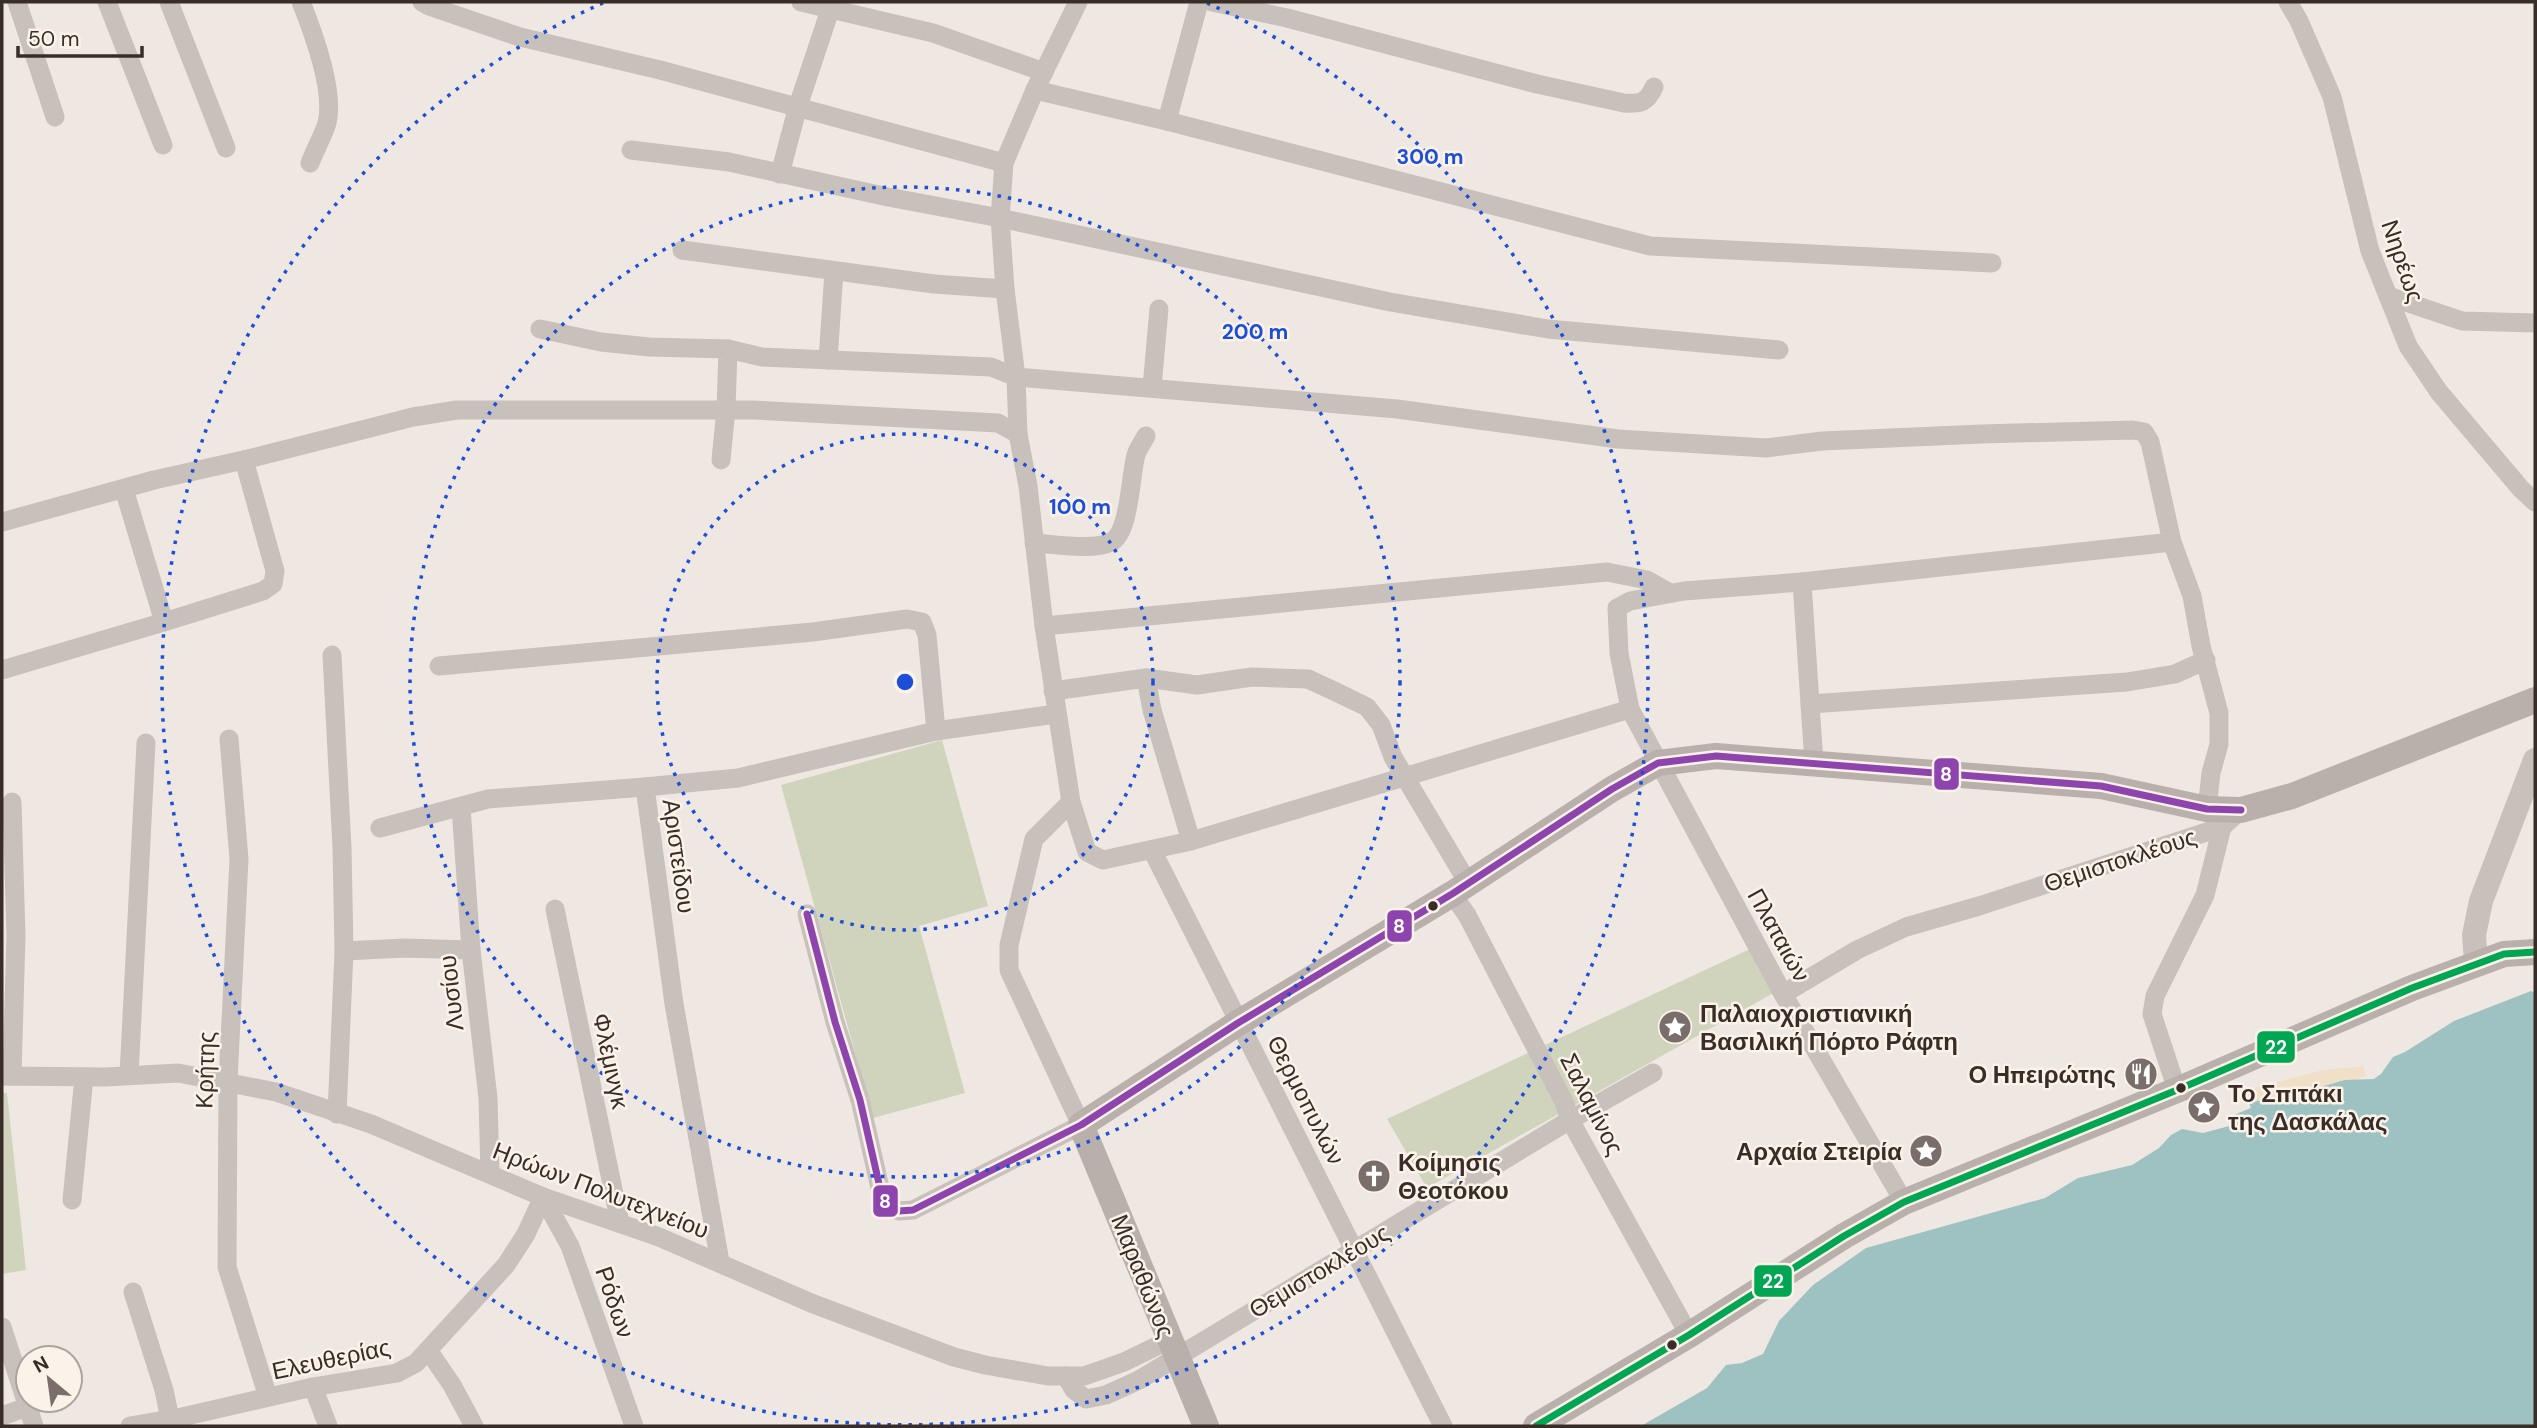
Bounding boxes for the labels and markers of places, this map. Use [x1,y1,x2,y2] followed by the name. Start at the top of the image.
[893,670,917,694] centre of rings
[1426,899,1440,913] unlabelled marker
[1700,998,1958,1057] place label: Παλαιοχριστιανική Βασιλική Πόρτο Ράφτη
[1656,1008,1694,1046] place icon: Παλαιοχριστιανική Βασιλική Πόρτο Ράφτη
[2122,1055,2160,1093] restaurant icon: Ο Ηπειρώτης
[1968,1059,2116,1090] place label: Ο Ηπειρώτης
[2228,1078,2388,1137] place label: Το Σπιτάκι της Δασκάλας
[2174,1081,2188,1095] unlabelled marker
[2185,1088,2223,1126] place icon: Το Σπιτάκι της Δασκάλας
[1907,1132,1945,1170] place icon: Αρχαία Στειρία
[1736,1136,1902,1167] place label: Αρχαία Στειρία
[1398,1147,1509,1206] place label: Κοίμησις Θεοτόκου
[1355,1157,1393,1195] church icon: Κοίμησις Θεοτόκου
[1665,1338,1679,1352] unlabelled marker

